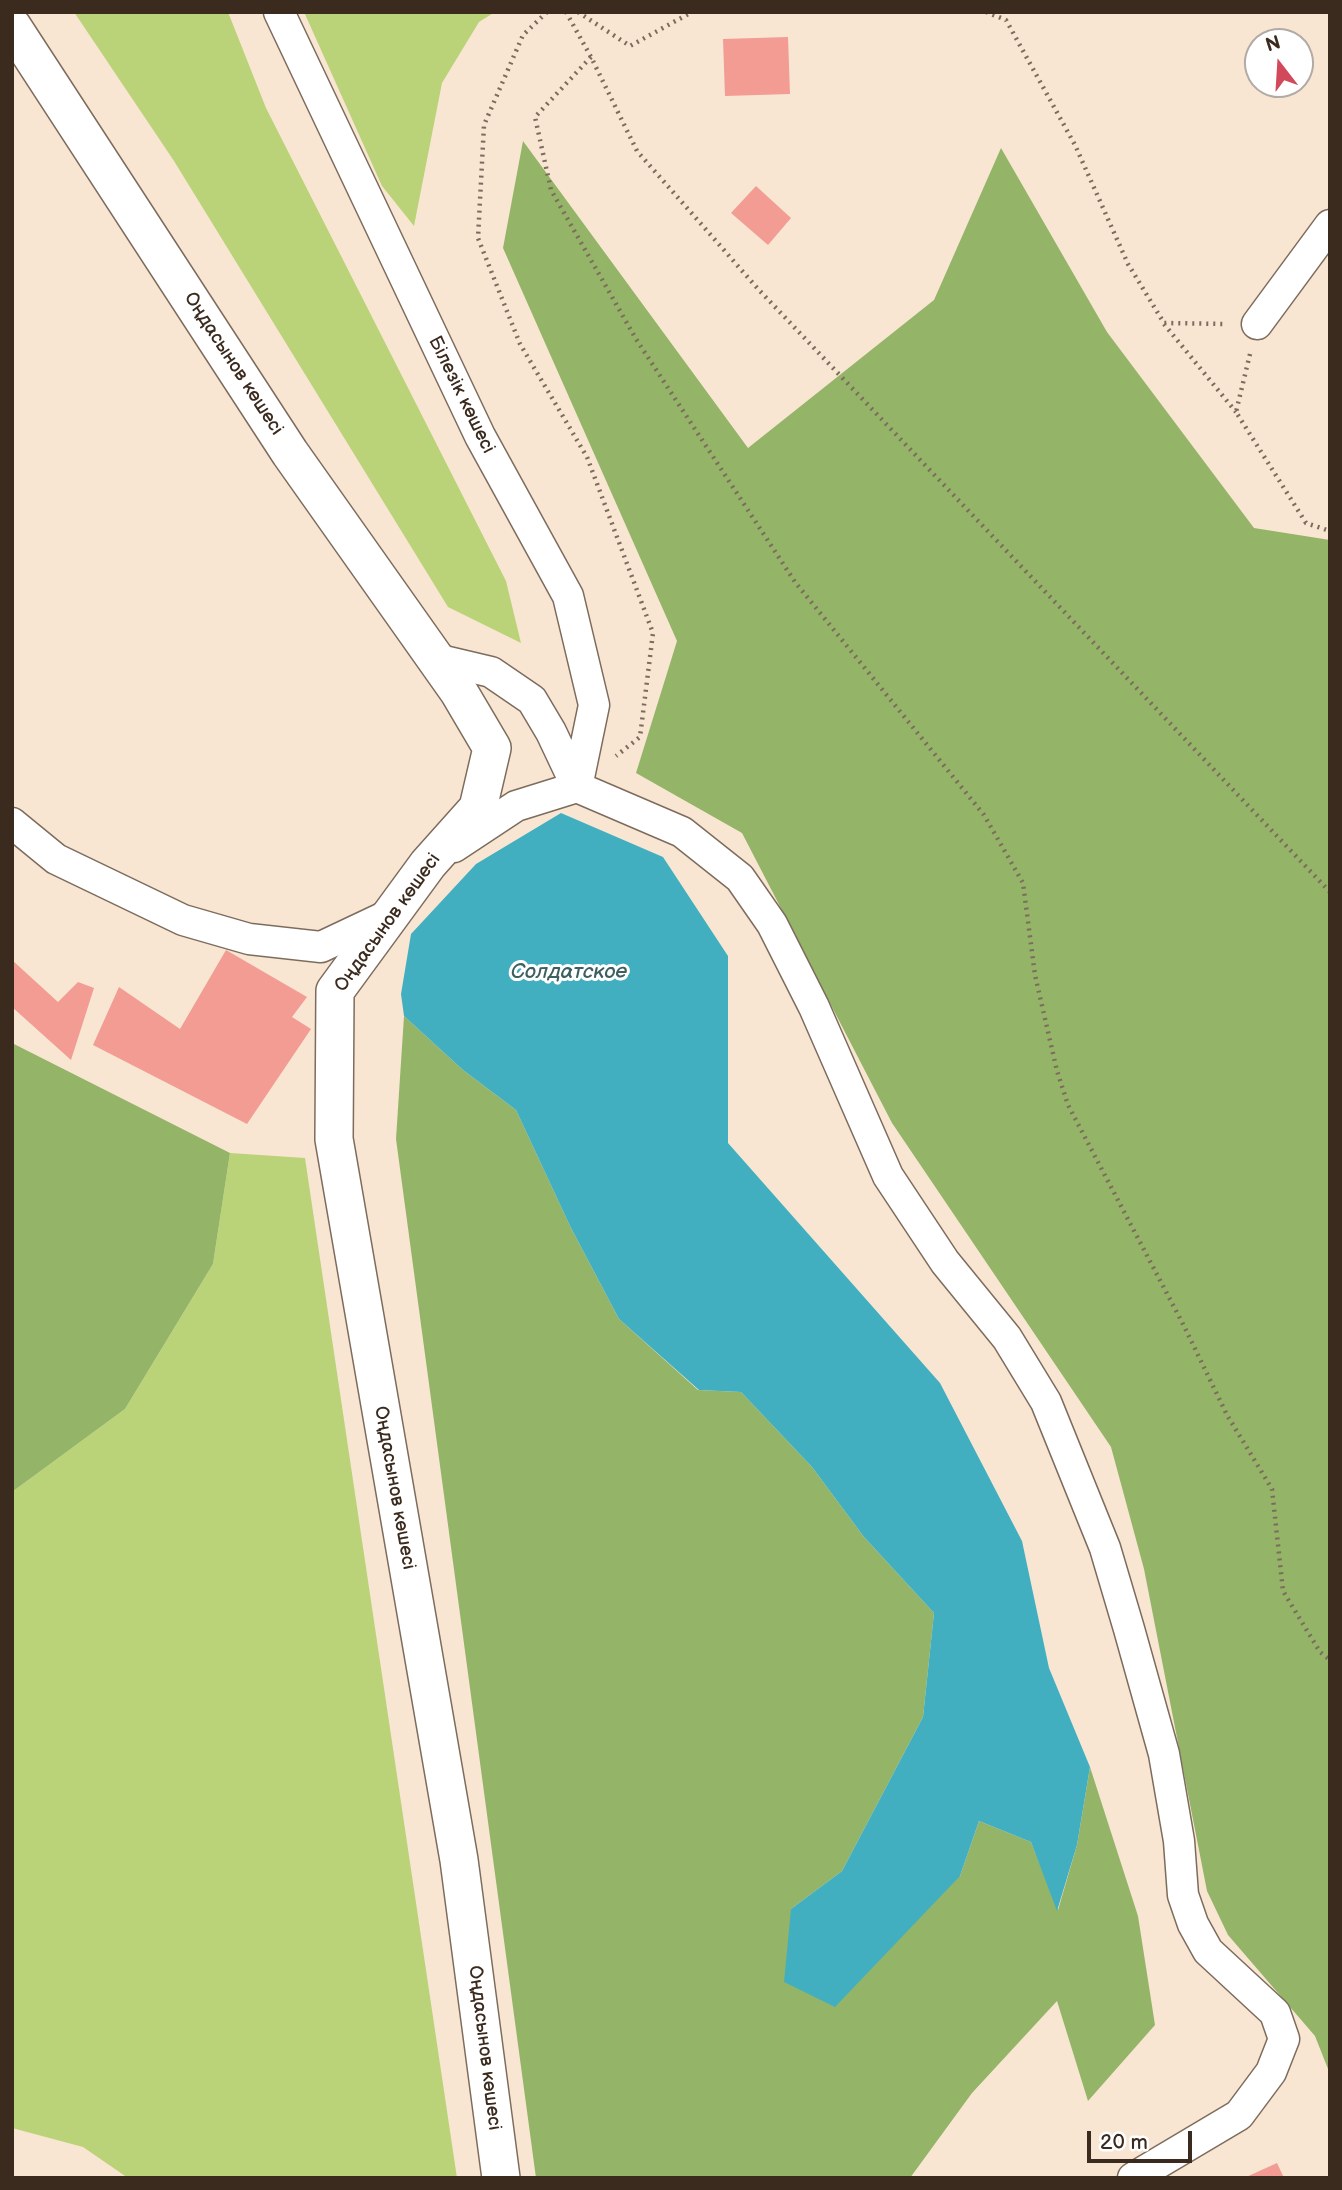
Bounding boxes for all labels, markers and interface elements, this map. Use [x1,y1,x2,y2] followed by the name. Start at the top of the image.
[1244,28,1314,98] north arrow
[1263,31,1283,57] text: N
[178,288,288,440] street label: Оңдасынов көшесі
[423,333,499,457] street label: Білезік көшесі
[330,849,446,997] street label: Оңдасынов көшесі
[511,960,627,986] water label: Солдатское
[368,1404,420,1572] street label: Оңдасынов көшесі
[463,1964,505,2132] street label: Оңдасынов көшесі
[1090,2116,1195,2160] scale bar
[1100,2130,1148,2155] text: 20 m

